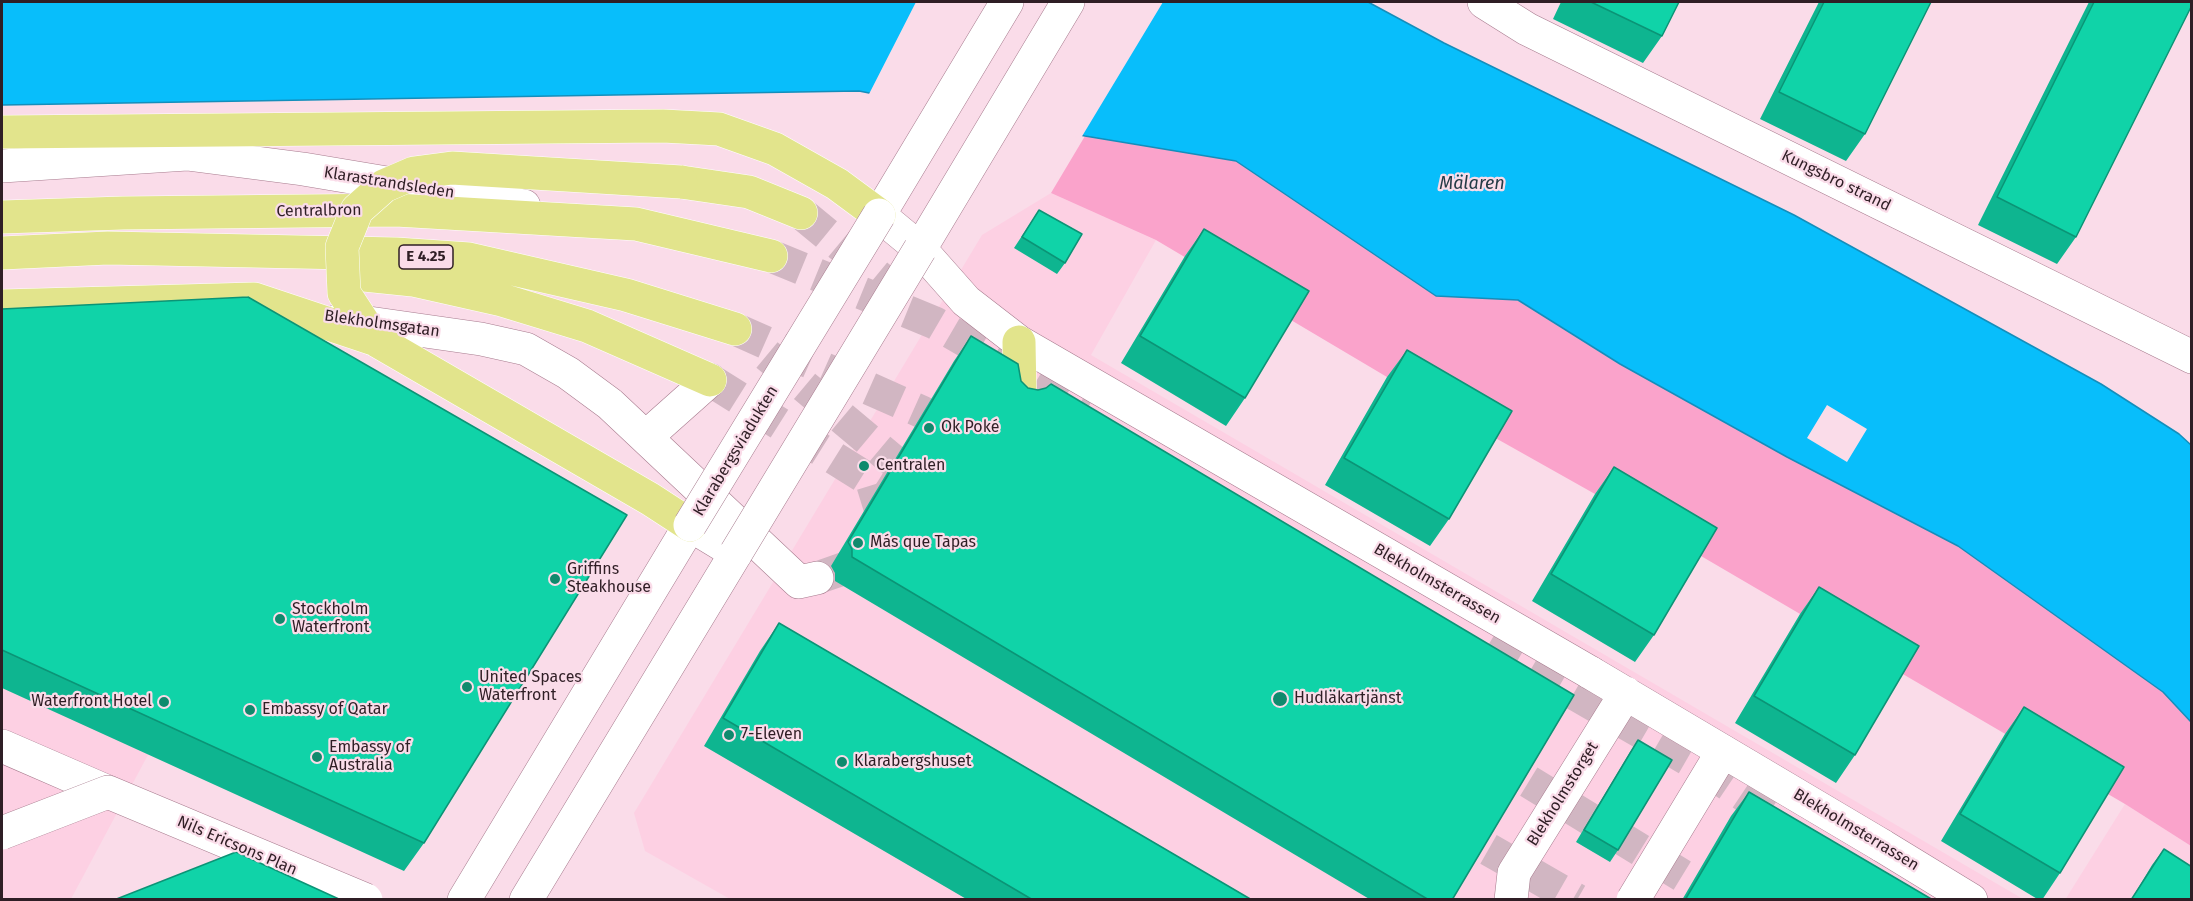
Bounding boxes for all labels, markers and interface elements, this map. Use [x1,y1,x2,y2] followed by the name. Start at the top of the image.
[1778,146,1894,216] street label: Kungsbro strand
[322,163,456,203] street label: Klarastrandsleden
[1439,173,1505,195] water label: Mälaren
[276,201,362,221] street label: Centralbron
[399,245,453,269] road number: E 4.25
[323,306,441,342] street label: Blekholmsgatan
[690,382,782,520] street label: Klarabergsviadukten
[941,418,999,438] place label: Ok Poké
[922,421,936,435] marker: Ok Poké
[876,456,945,476] place label: Centralen
[857,459,871,473] marker: Centralen
[870,533,976,553] place label: Más que Tapas
[851,536,865,550] marker: Más que Tapas
[1370,540,1504,628] street label: Blekholmsterrassen
[567,560,651,598] place label: Griffins Steakhouse
[548,572,562,586] marker: Griffins Steakhouse
[292,600,369,638] place label: Stockholm Waterfront
[273,612,287,626] marker: Stockholm Waterfront
[479,668,582,706] place label: United Spaces Waterfront
[460,680,474,694] marker: United Spaces Waterfront
[1294,689,1401,709] place label: Hudläkartjänst
[1271,690,1289,708] marker: Hudläkartjänst
[31,692,152,712] place label: Waterfront Hotel
[157,695,171,709] marker: Waterfront Hotel
[262,700,388,720] place label: Embassy of Qatar
[243,703,257,717] marker: Embassy of Qatar
[741,725,802,745] place label: 7-Eleven
[722,728,736,742] marker: 7-Eleven
[329,738,410,776] place label: Embassy of Australia
[1523,738,1603,850] street label: Blekholmstorget
[310,750,324,764] marker: Embassy of Australia
[854,752,972,772] place label: Klarabergshuset
[835,755,849,769] marker: Klarabergshuset
[1790,785,1922,875] street label: Blekholmsterrassen
[174,812,300,880] street label: Nils Ericsons Plan

